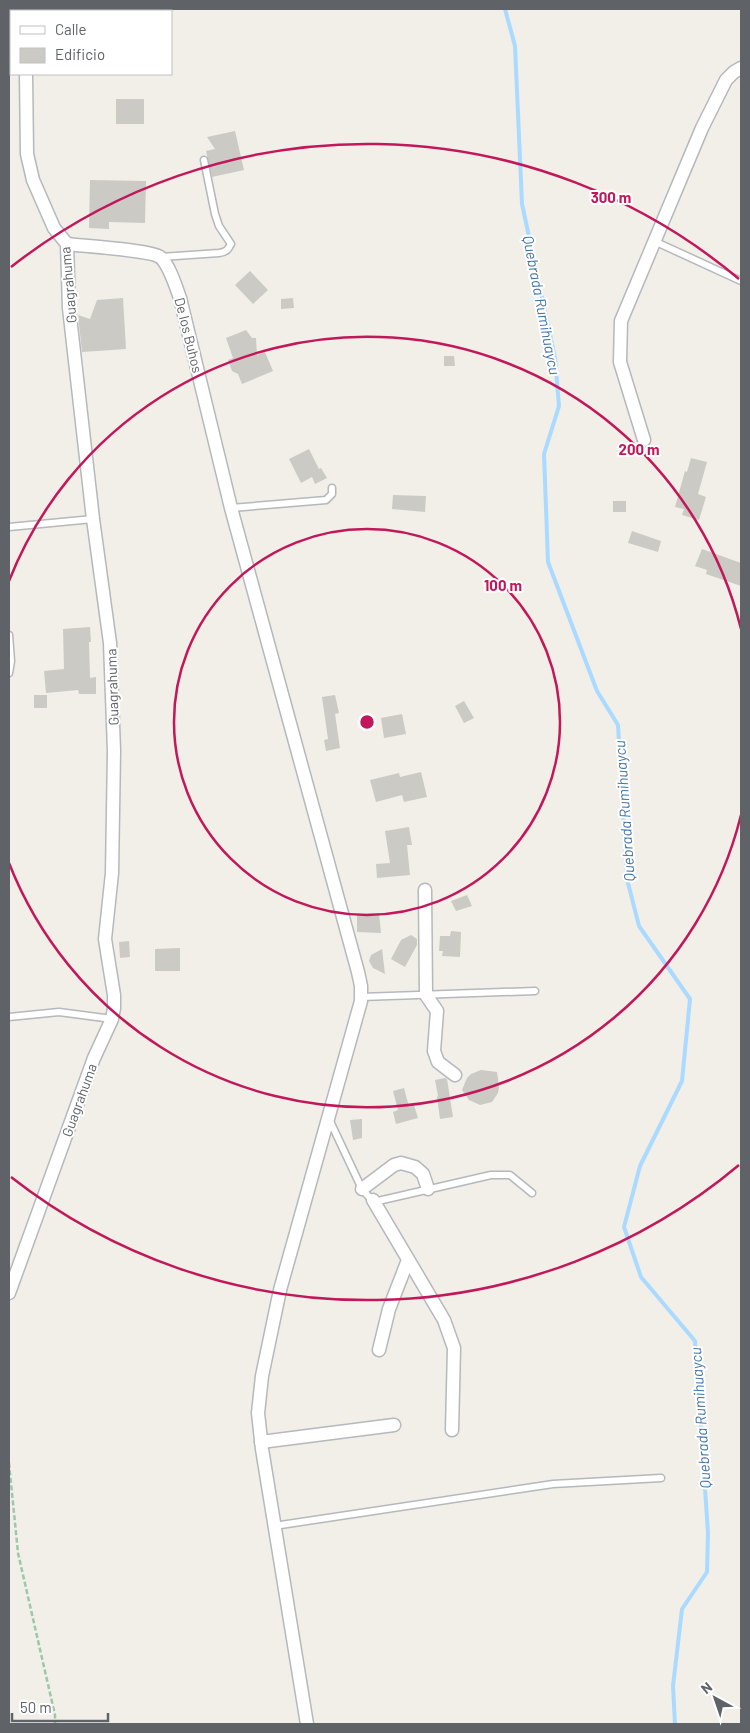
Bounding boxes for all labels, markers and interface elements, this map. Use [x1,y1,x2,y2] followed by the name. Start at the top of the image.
[10,10,172,75] legend
[55,20,87,38] text: Calle
[55,45,105,63] text: Edificio
[591,188,631,206] text: 300 m
[520,234,564,376] water label: Quebrada Rumihuaycu
[56,246,80,324] street label: Guagrahuma
[171,295,207,375] street label: De los Buhos
[618,440,660,458] text: 200 m
[484,576,522,594] text: 100 m
[102,648,122,726] street label: Guagrahuma
[358,713,376,731] centre of rings
[610,740,638,882] water label: Quebrada Rumihuaycu
[58,1061,100,1139] street label: Guagrahuma
[686,1347,714,1489] water label: Quebrada Rumihuaycu
[690,1673,740,1723] north arrow
[697,1678,715,1697] text: N
[12,1690,109,1722] scale bar
[20,1698,52,1716] text: 50 m

